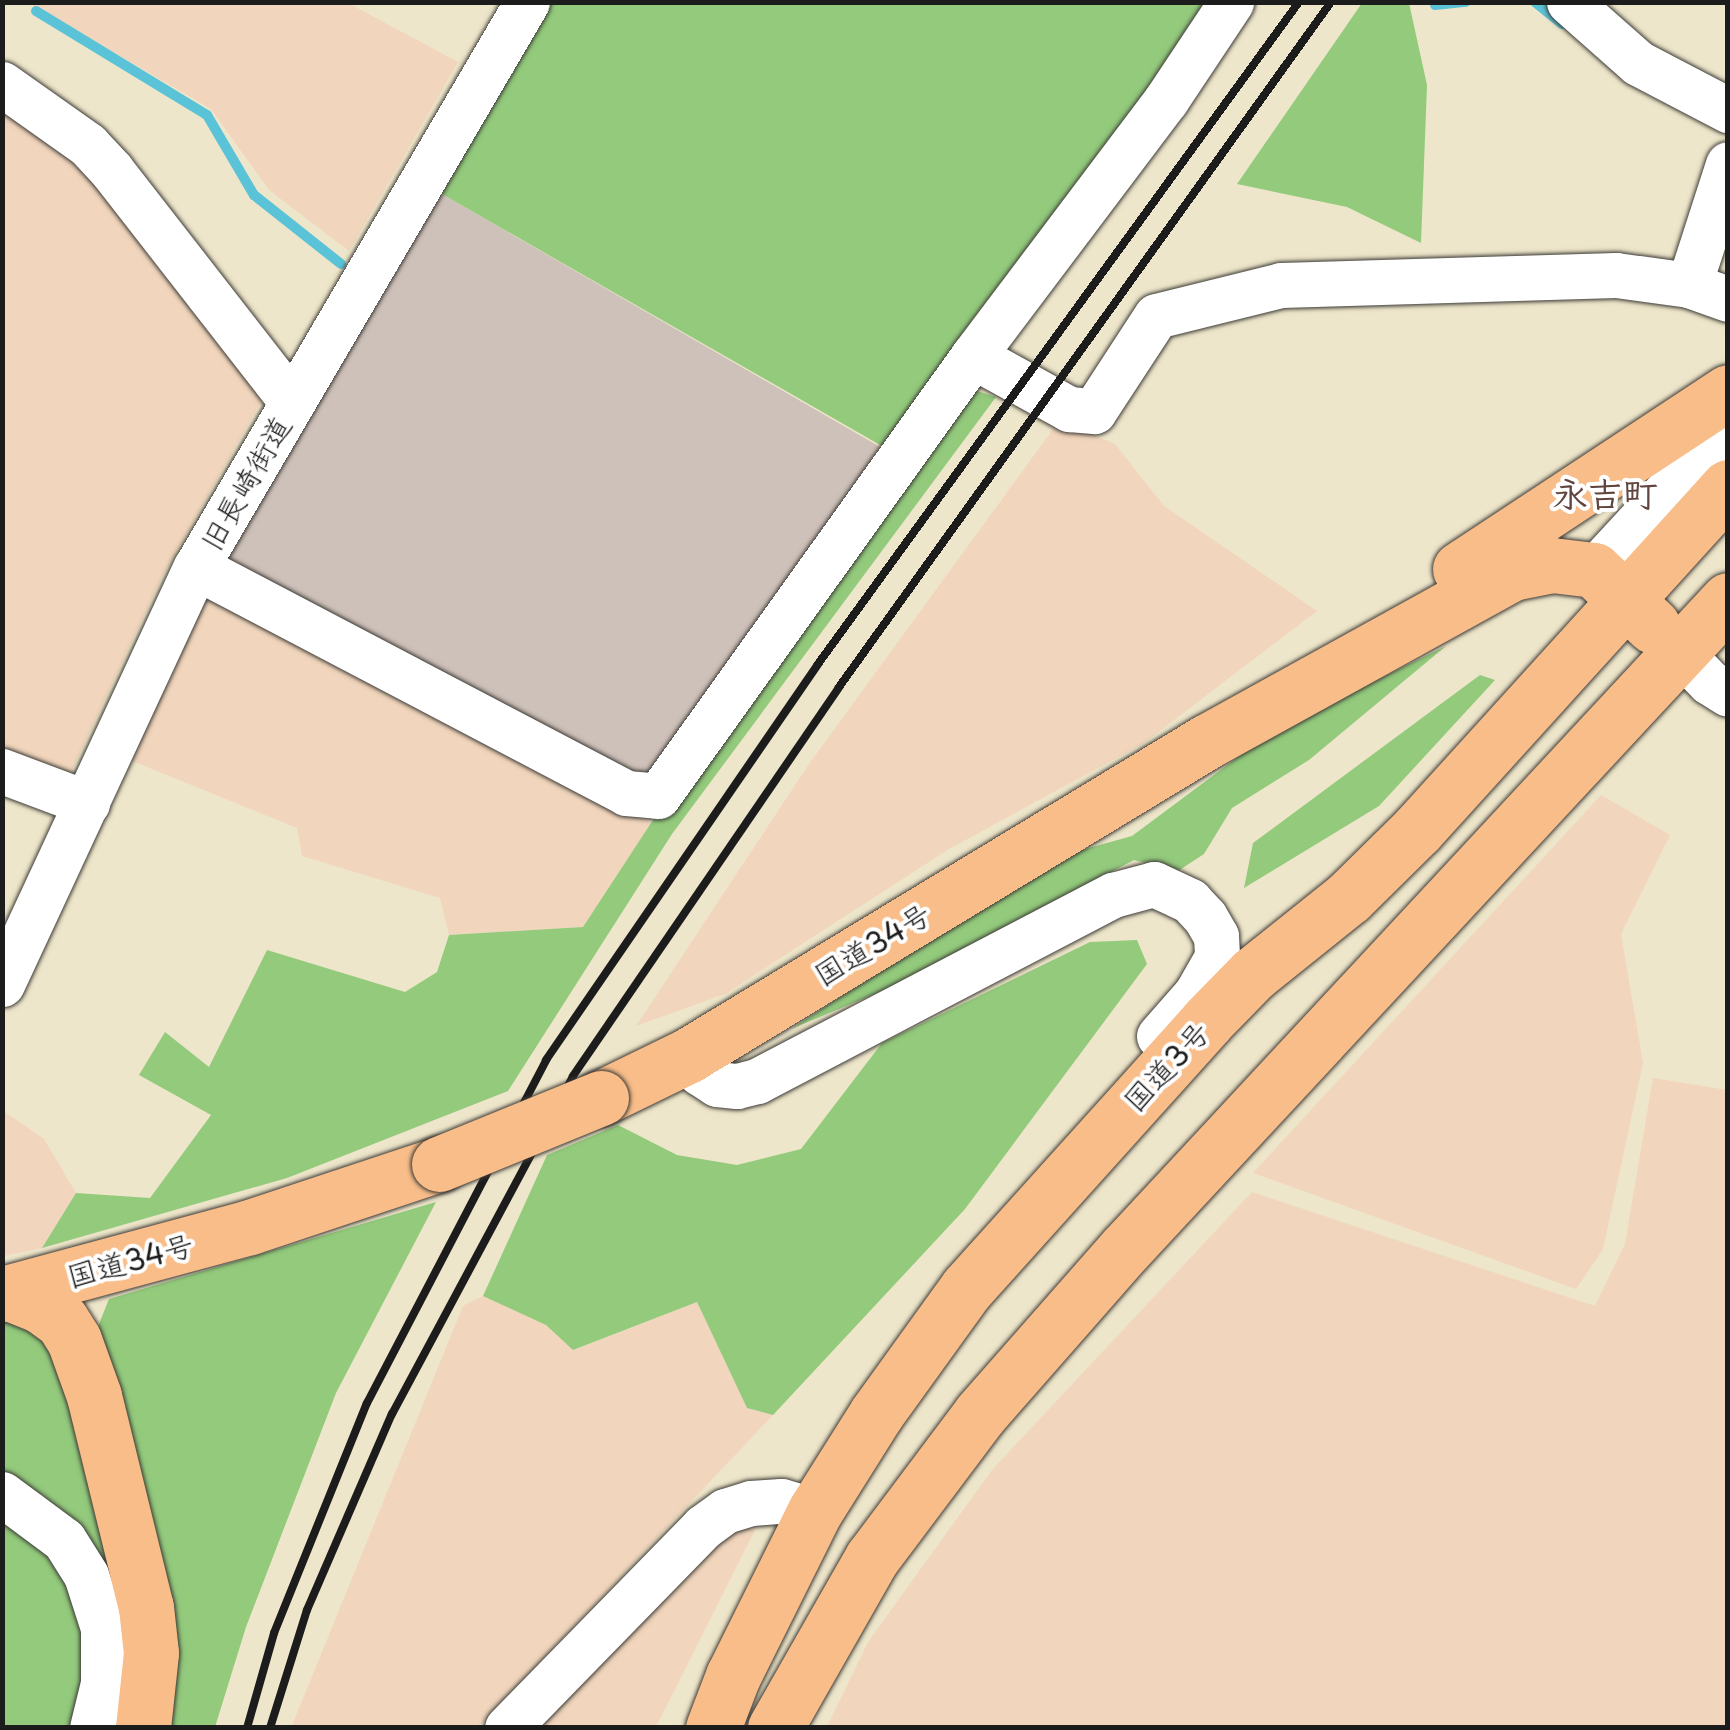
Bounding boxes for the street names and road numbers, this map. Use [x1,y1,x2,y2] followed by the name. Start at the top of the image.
[192,409,298,557] street label: 旧長崎街道
[807,895,937,993] street label: 国道34号
[1115,1014,1217,1118] street label: 国道3号
[63,1226,197,1294] street label: 国道34号

